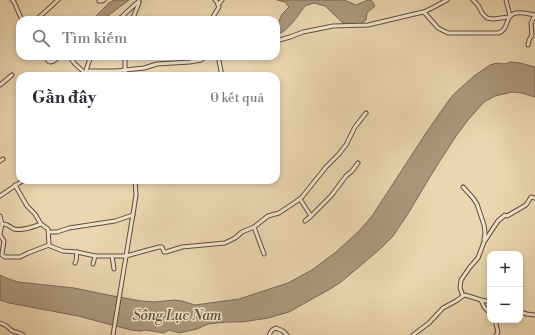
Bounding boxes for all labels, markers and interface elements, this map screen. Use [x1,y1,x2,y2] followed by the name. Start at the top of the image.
[16,16,280,60] search box
[30,27,52,49] icon: search
[62,29,127,48] text: Tìm kiếm
[32,87,96,109] text: Gần đây
[210,90,264,106] text: 0 kết quả
[487,251,523,323] map controls
[487,251,523,287] button: +
[487,287,523,323] button: −
[133,307,222,325] water label: Sông Lục Nam

